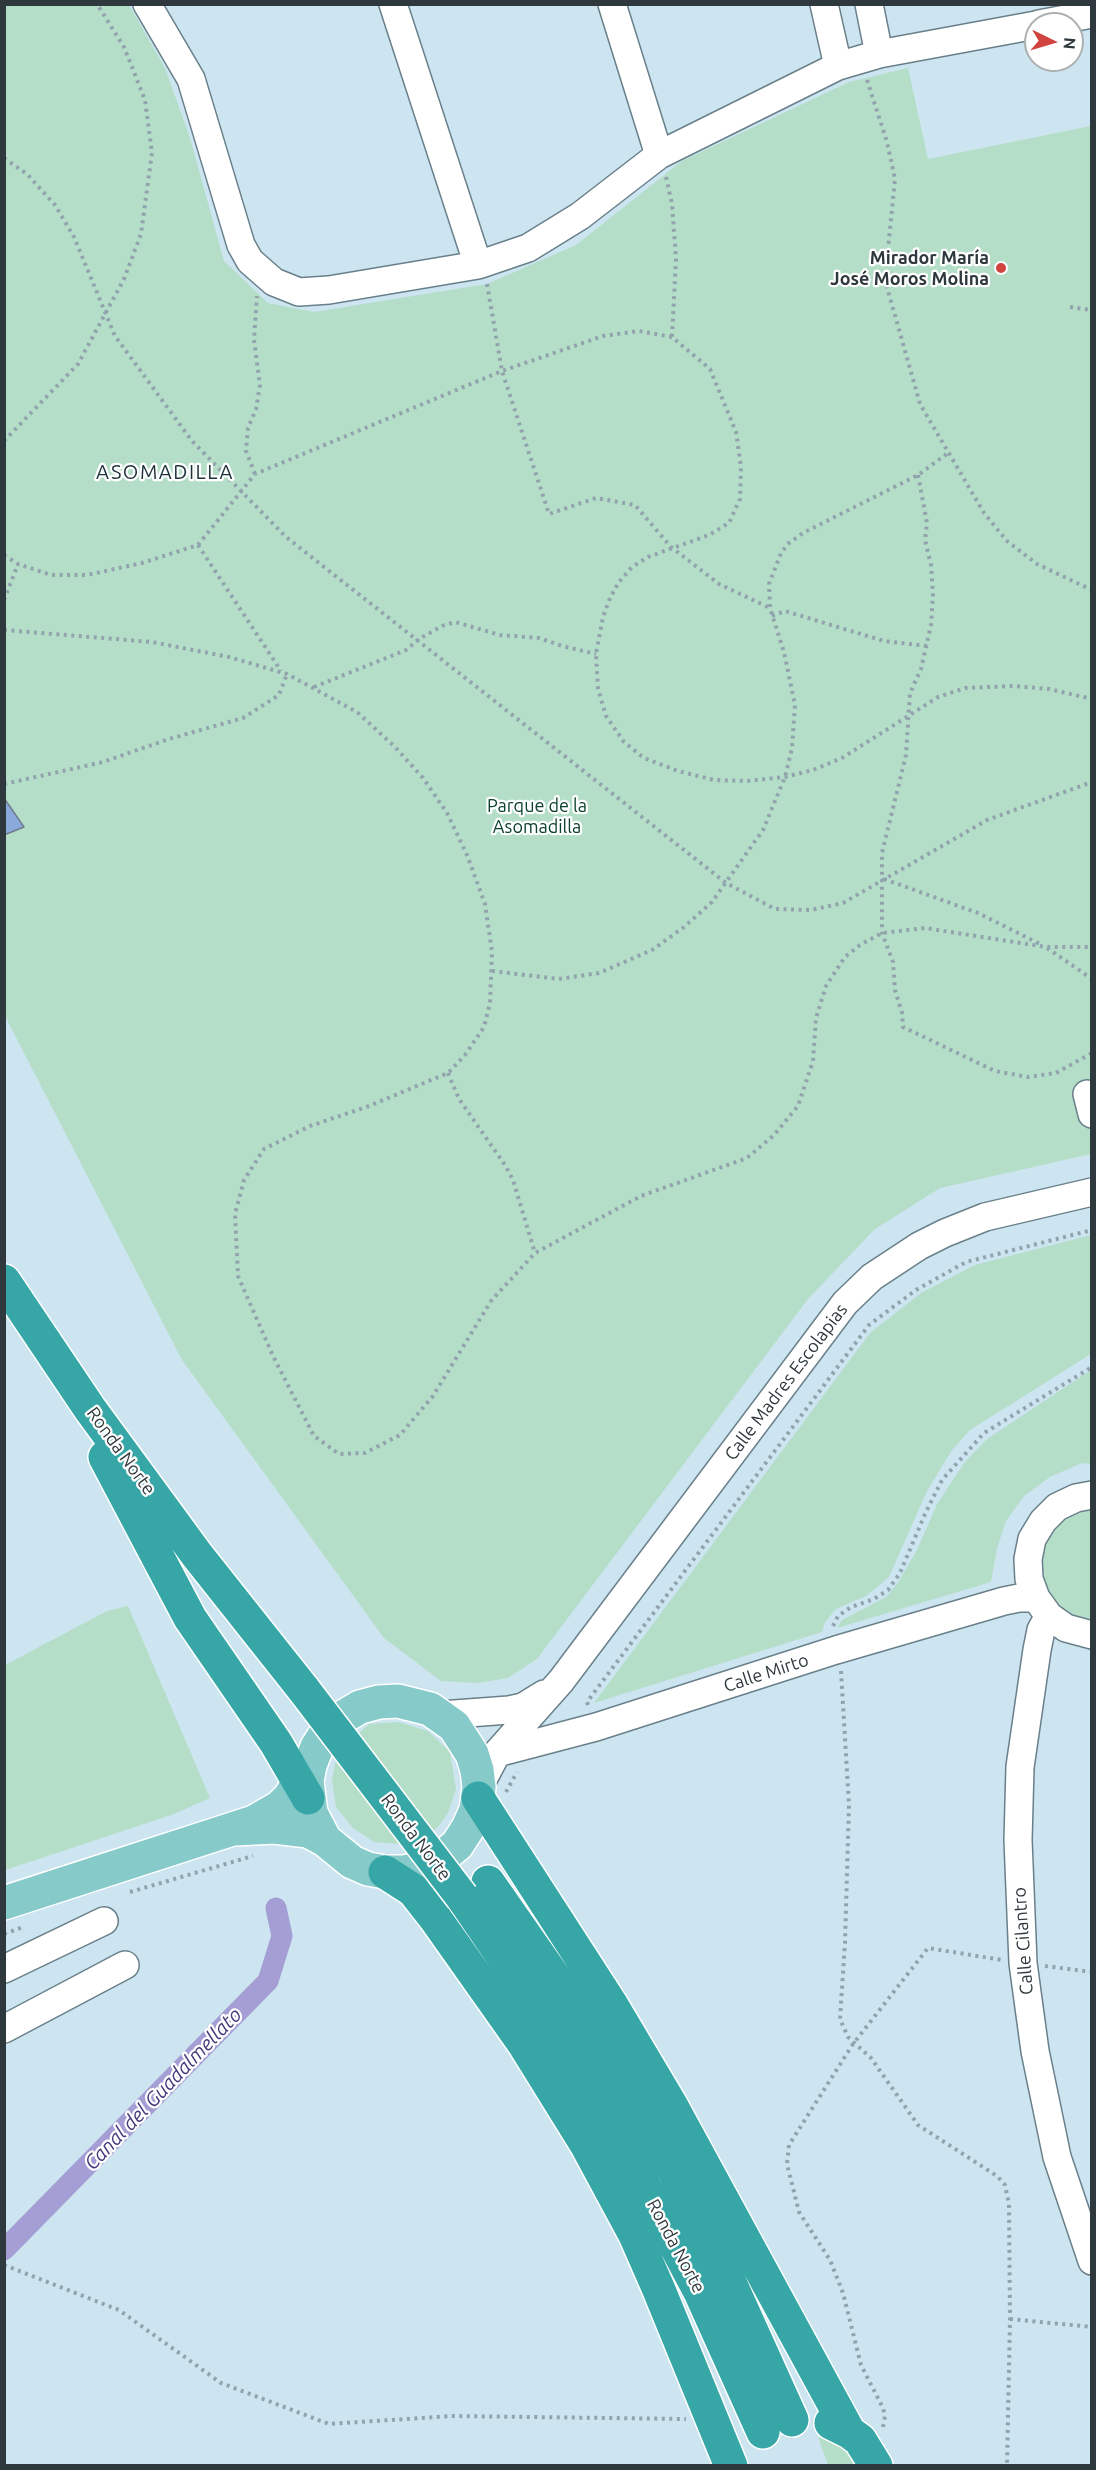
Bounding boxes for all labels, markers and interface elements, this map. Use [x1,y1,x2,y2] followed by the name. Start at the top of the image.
[1024,12,1084,72] north arrow
[1060,37,1079,50] text: N
[830,247,989,290] place label: Mirador María José Moros Molina
[994,261,1008,275] marker: Mirador María José Moros Molina
[96,460,234,484] district label: ASOMADILLA
[487,795,587,838] park label: Parque de la Asomadilla
[720,1299,852,1465] street label: Calle Madres Escolapias
[82,1403,160,1499] street label: Ronda Norte
[721,1649,811,1697] street label: Calle Mirto
[376,1789,456,1885] street label: Ronda Norte
[1008,1886,1038,1996] street label: Calle Cilantro
[79,2003,247,2175] water label: Canal del Guadalmellato
[642,2195,710,2297] street label: Ronda Norte

